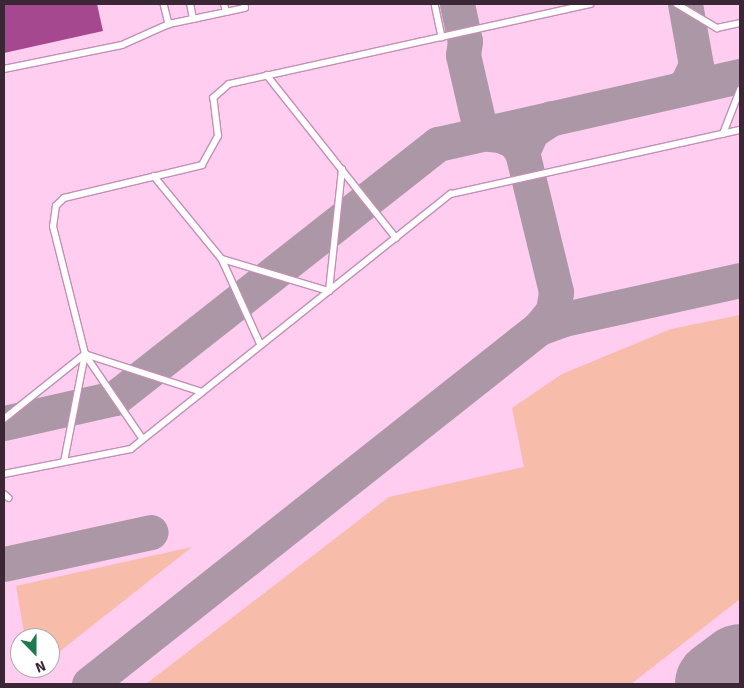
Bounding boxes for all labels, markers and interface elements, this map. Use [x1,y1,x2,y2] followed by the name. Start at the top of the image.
[10,628,60,678] north arrow
[33,657,48,676] text: N

